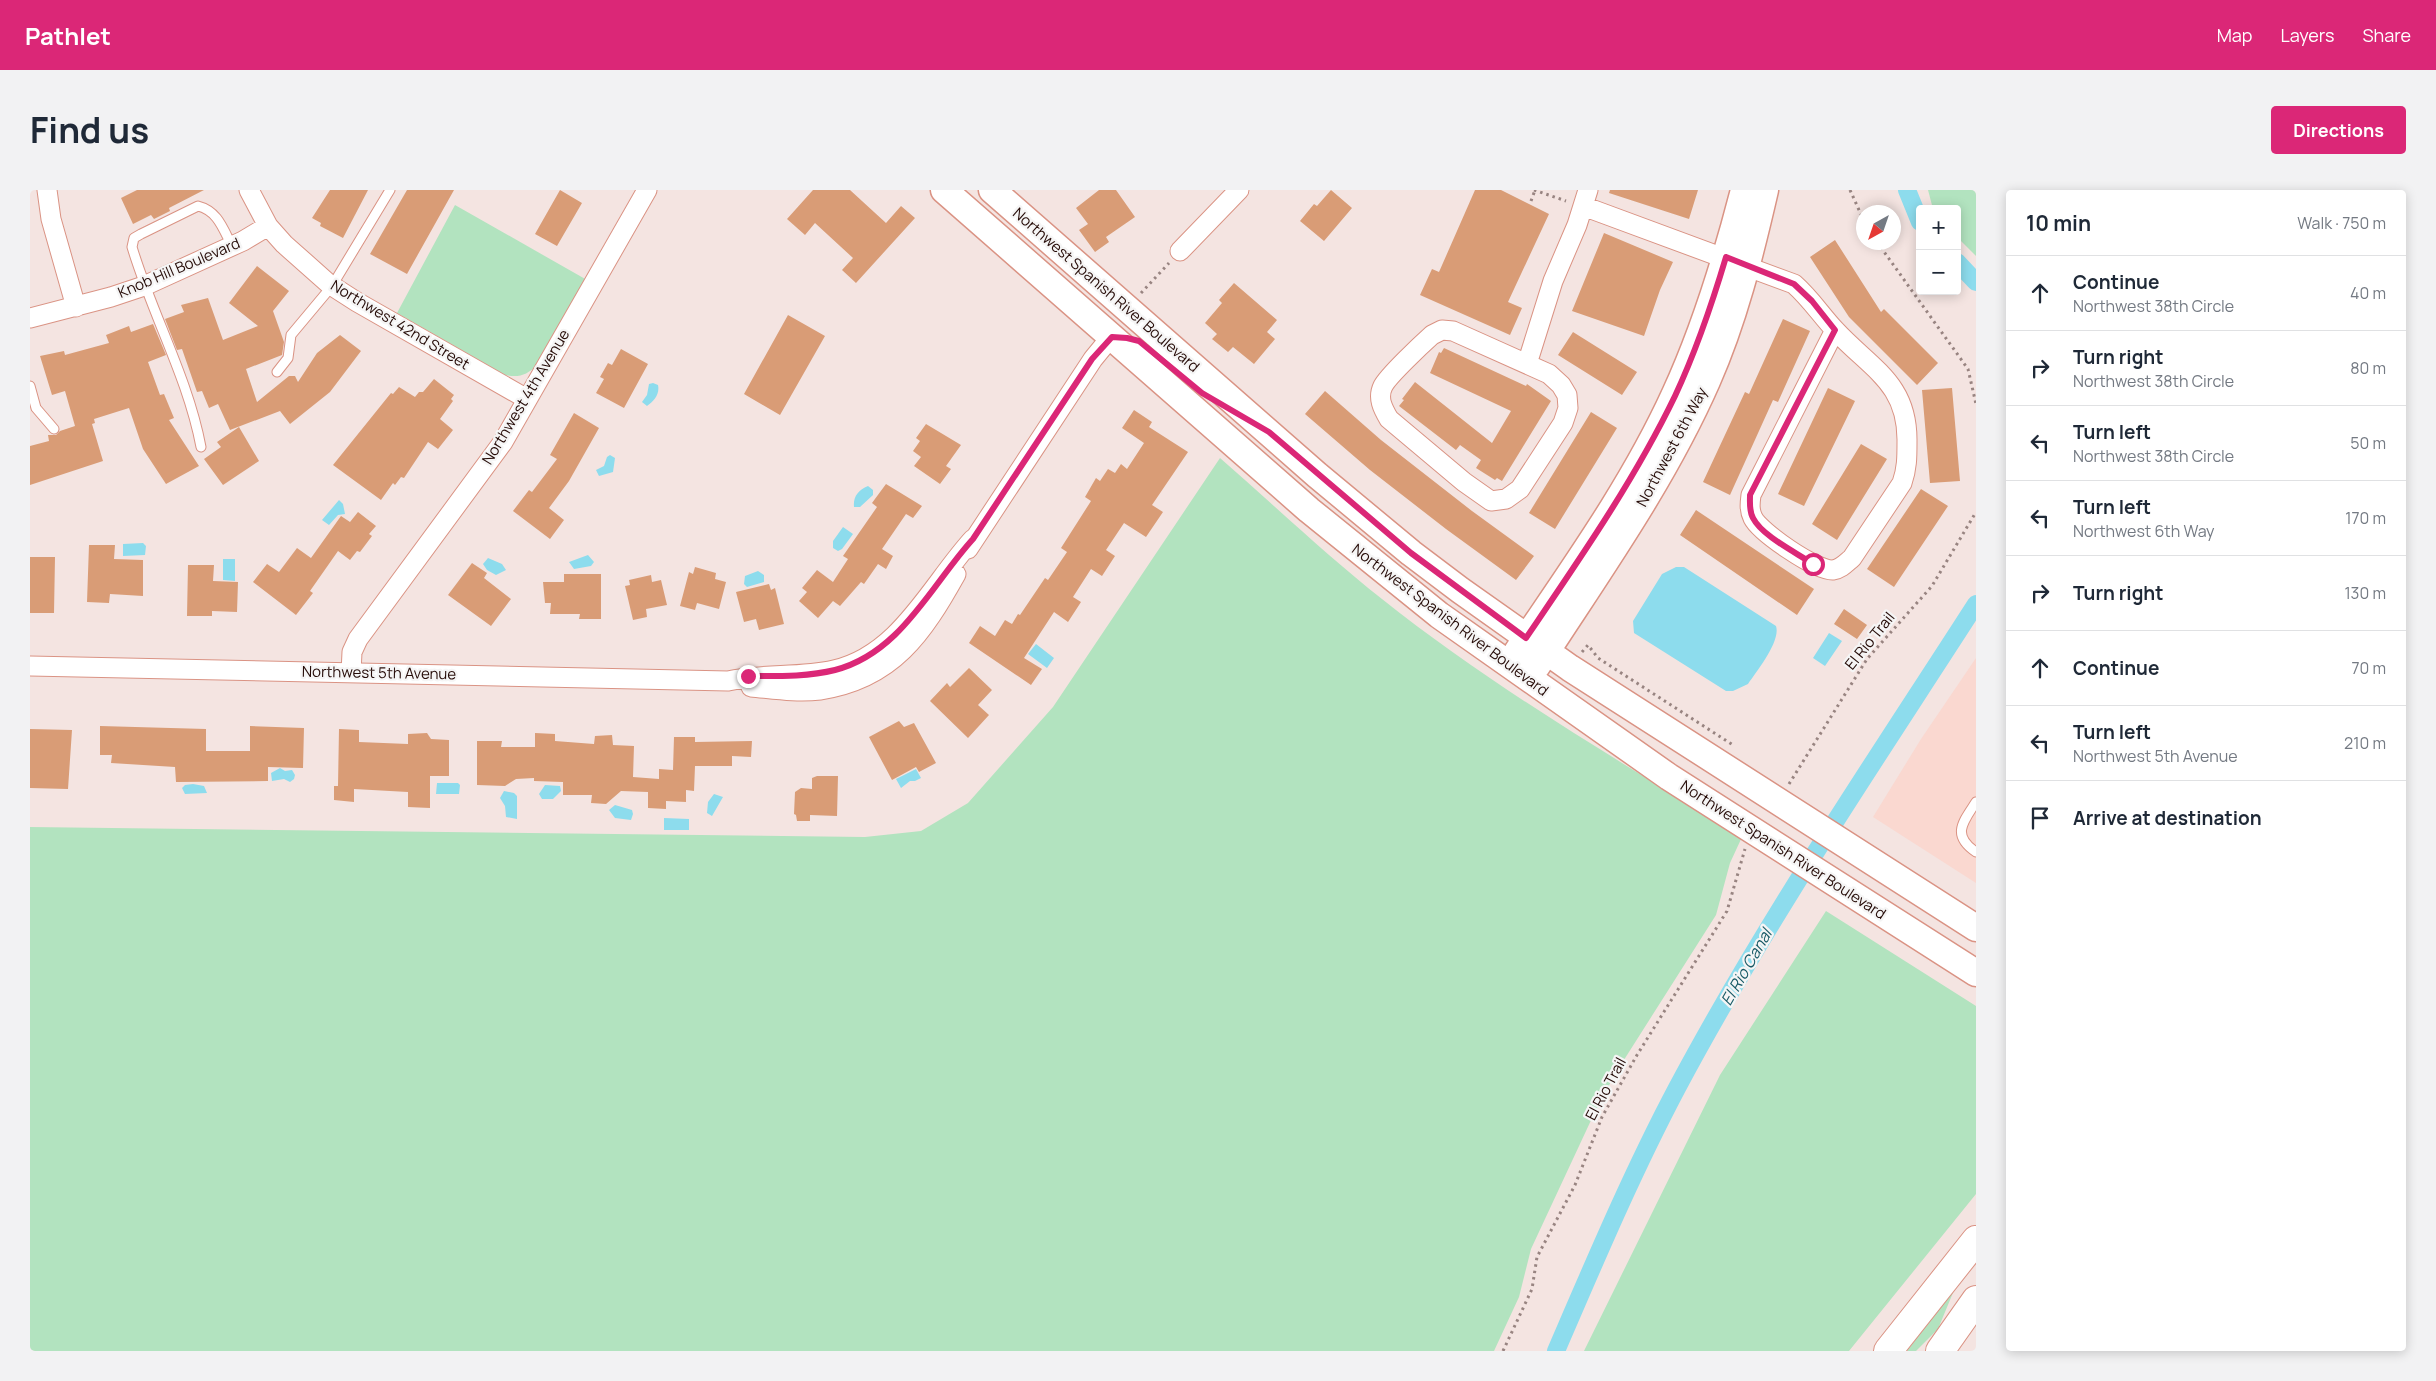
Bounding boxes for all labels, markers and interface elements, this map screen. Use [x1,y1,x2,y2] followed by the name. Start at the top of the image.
[25,19,111,52] text: Pathlet
[2217,23,2252,47] text: Map
[2280,23,2334,47] text: Layers
[2362,23,2411,47] text: Share
[30,106,149,154] text: Find us
[2271,106,2406,154] button: Directions
[1008,203,1204,377] street label: Northwest Spanish River Boulevard
[1856,205,1901,250] north arrow
[1916,205,1961,295] map controls
[1916,205,1961,250] button: +
[2026,209,2091,237] text: 10 min
[2297,212,2386,234] text: Walk · 750 m
[114,232,243,303] street label: Knob Hill Boulevard
[1916,250,1961,295] button: −
[2073,269,2159,295] text: Continue
[327,275,474,374] street label: Northwest 42nd Street
[2026,279,2054,307] icon: ahead
[2350,282,2386,304] text: 40 m
[2073,295,2234,317] text: Northwest 38th Circle
[477,325,574,468] street label: Northwest 4th Avenue
[2073,344,2163,370] text: Turn right
[2026,354,2054,382] icon: right
[2350,357,2386,379] text: 80 m
[2073,370,2234,392] text: Northwest 38th Circle
[1631,383,1712,510] street label: Northwest 6th Way
[2073,419,2151,445] text: Turn left
[2026,429,2054,457] icon: left
[2350,432,2386,454] text: 50 m
[2073,445,2234,467] text: Northwest 38th Circle
[2073,494,2151,520] text: Turn left
[2026,504,2054,532] icon: left
[2345,507,2386,529] text: 170 m
[2073,520,2215,542] text: Northwest 6th Way
[1348,539,1553,701] street label: Northwest Spanish River Boulevard
[1802,553,1825,576] route start
[2026,579,2054,607] icon: right
[2073,580,2163,606] text: Turn right
[2344,582,2386,604] text: 130 m
[1840,607,1899,674] street label: El Rio Trail
[2026,654,2054,682] icon: ahead
[2073,655,2159,681] text: Continue
[2351,657,2386,679] text: 70 m
[302,661,457,684] street label: Northwest 5th Avenue
[737,665,760,688] route end
[2073,719,2151,745] text: Turn left
[2026,729,2054,757] icon: left
[2344,732,2386,754] text: 210 m
[2073,745,2238,767] text: Northwest 5th Avenue
[1676,775,1890,924] street label: Northwest Spanish River Boulevard
[2026,804,2054,832] icon: arrive
[2073,805,2262,831] text: Arrive at destination
[1715,923,1778,1009] water label: El Rio Canal
[1580,1054,1631,1124] street label: El Rio Trail

